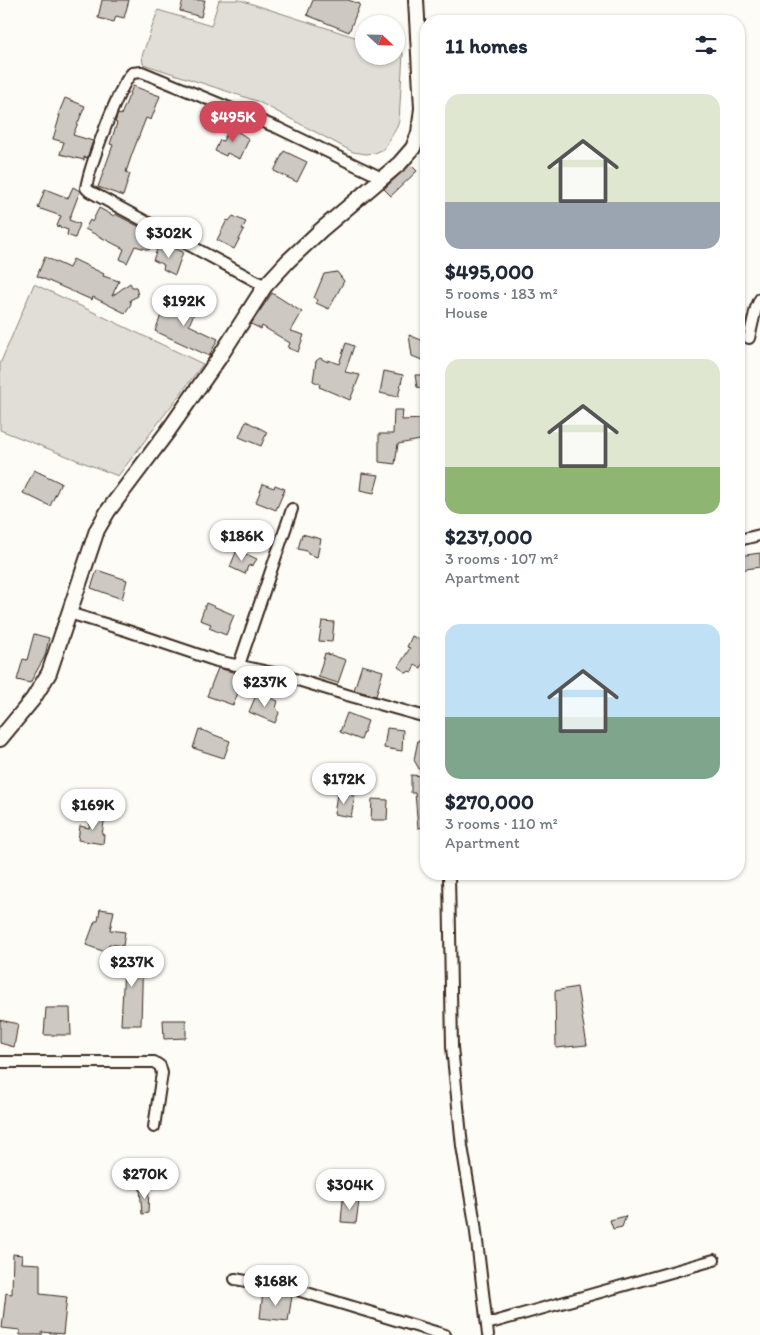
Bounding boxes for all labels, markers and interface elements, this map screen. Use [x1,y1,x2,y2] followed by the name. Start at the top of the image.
[355,15,405,65] north arrow
[355,15,405,65] map controls
[692,31,720,59] icon: filters
[445,33,528,58] text: 11 homes
[198,100,268,143] pin: $495K
[211,107,255,126] text: $495K
[538,126,628,216] icon: home
[134,216,204,259] pin: $302K
[146,223,192,242] text: $302K
[445,259,534,284] text: $495,000
[149,284,219,327] pin: $192K
[445,284,558,303] text: 5 rooms · 183 m²
[163,291,205,310] text: $192K
[445,303,488,322] text: House
[538,391,628,481] icon: home
[207,520,277,562] pin: $186K
[445,524,532,549] text: $237,000
[221,526,264,545] text: $186K
[445,549,558,568] text: 3 rooms · 107 m²
[445,568,520,587] text: Apartment
[538,656,628,746] icon: home
[230,666,300,708] pin: $237K
[243,672,287,691] text: $237K
[309,762,379,805] pin: $172K
[323,769,365,788] text: $172K
[58,788,128,831] pin: $169K
[445,789,534,814] text: $270,000
[72,795,114,814] text: $169K
[445,814,558,833] text: 3 rooms · 110 m²
[445,833,520,852] text: Apartment
[97,946,167,988] pin: $237K
[110,952,154,971] text: $237K
[110,1158,180,1200] pin: $270K
[123,1164,167,1183] text: $270K
[315,1168,385,1211] pin: $304K
[327,1175,373,1194] text: $304K
[241,1264,311,1307] pin: $168K
[255,1271,298,1290] text: $168K

